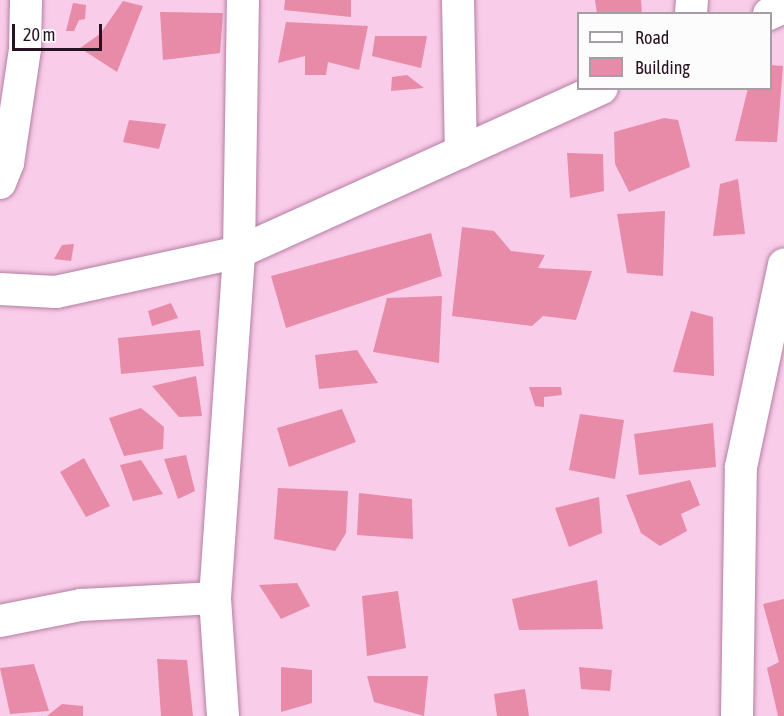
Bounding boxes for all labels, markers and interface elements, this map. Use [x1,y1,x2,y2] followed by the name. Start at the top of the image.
[15,12,105,50] scale bar
[577,12,772,90] legend
[23,24,55,45] text: 20 m
[635,27,669,48] text: Road
[635,57,690,78] text: Building

